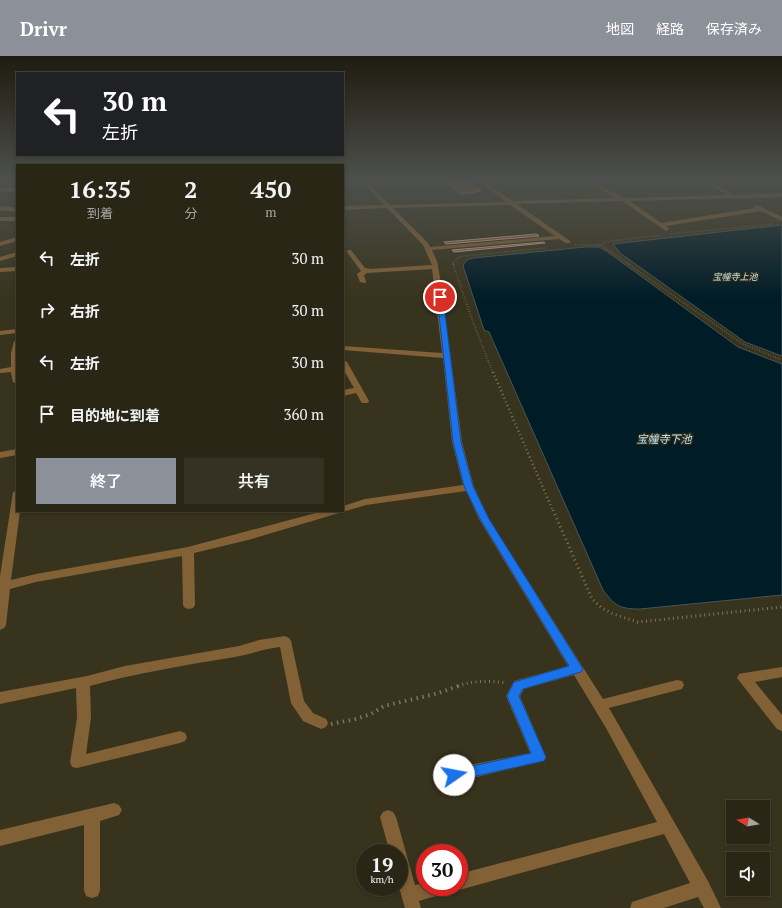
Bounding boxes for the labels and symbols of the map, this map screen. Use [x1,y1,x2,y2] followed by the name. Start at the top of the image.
[712,271,758,283] water label: 宝幢寺上池
[423,280,457,314] pin
[637,432,692,446] water label: 宝幢寺下池
[433,754,475,796] position arrow
[726,800,770,844] north arrow
[416,844,468,896] speed limit sign: 30

